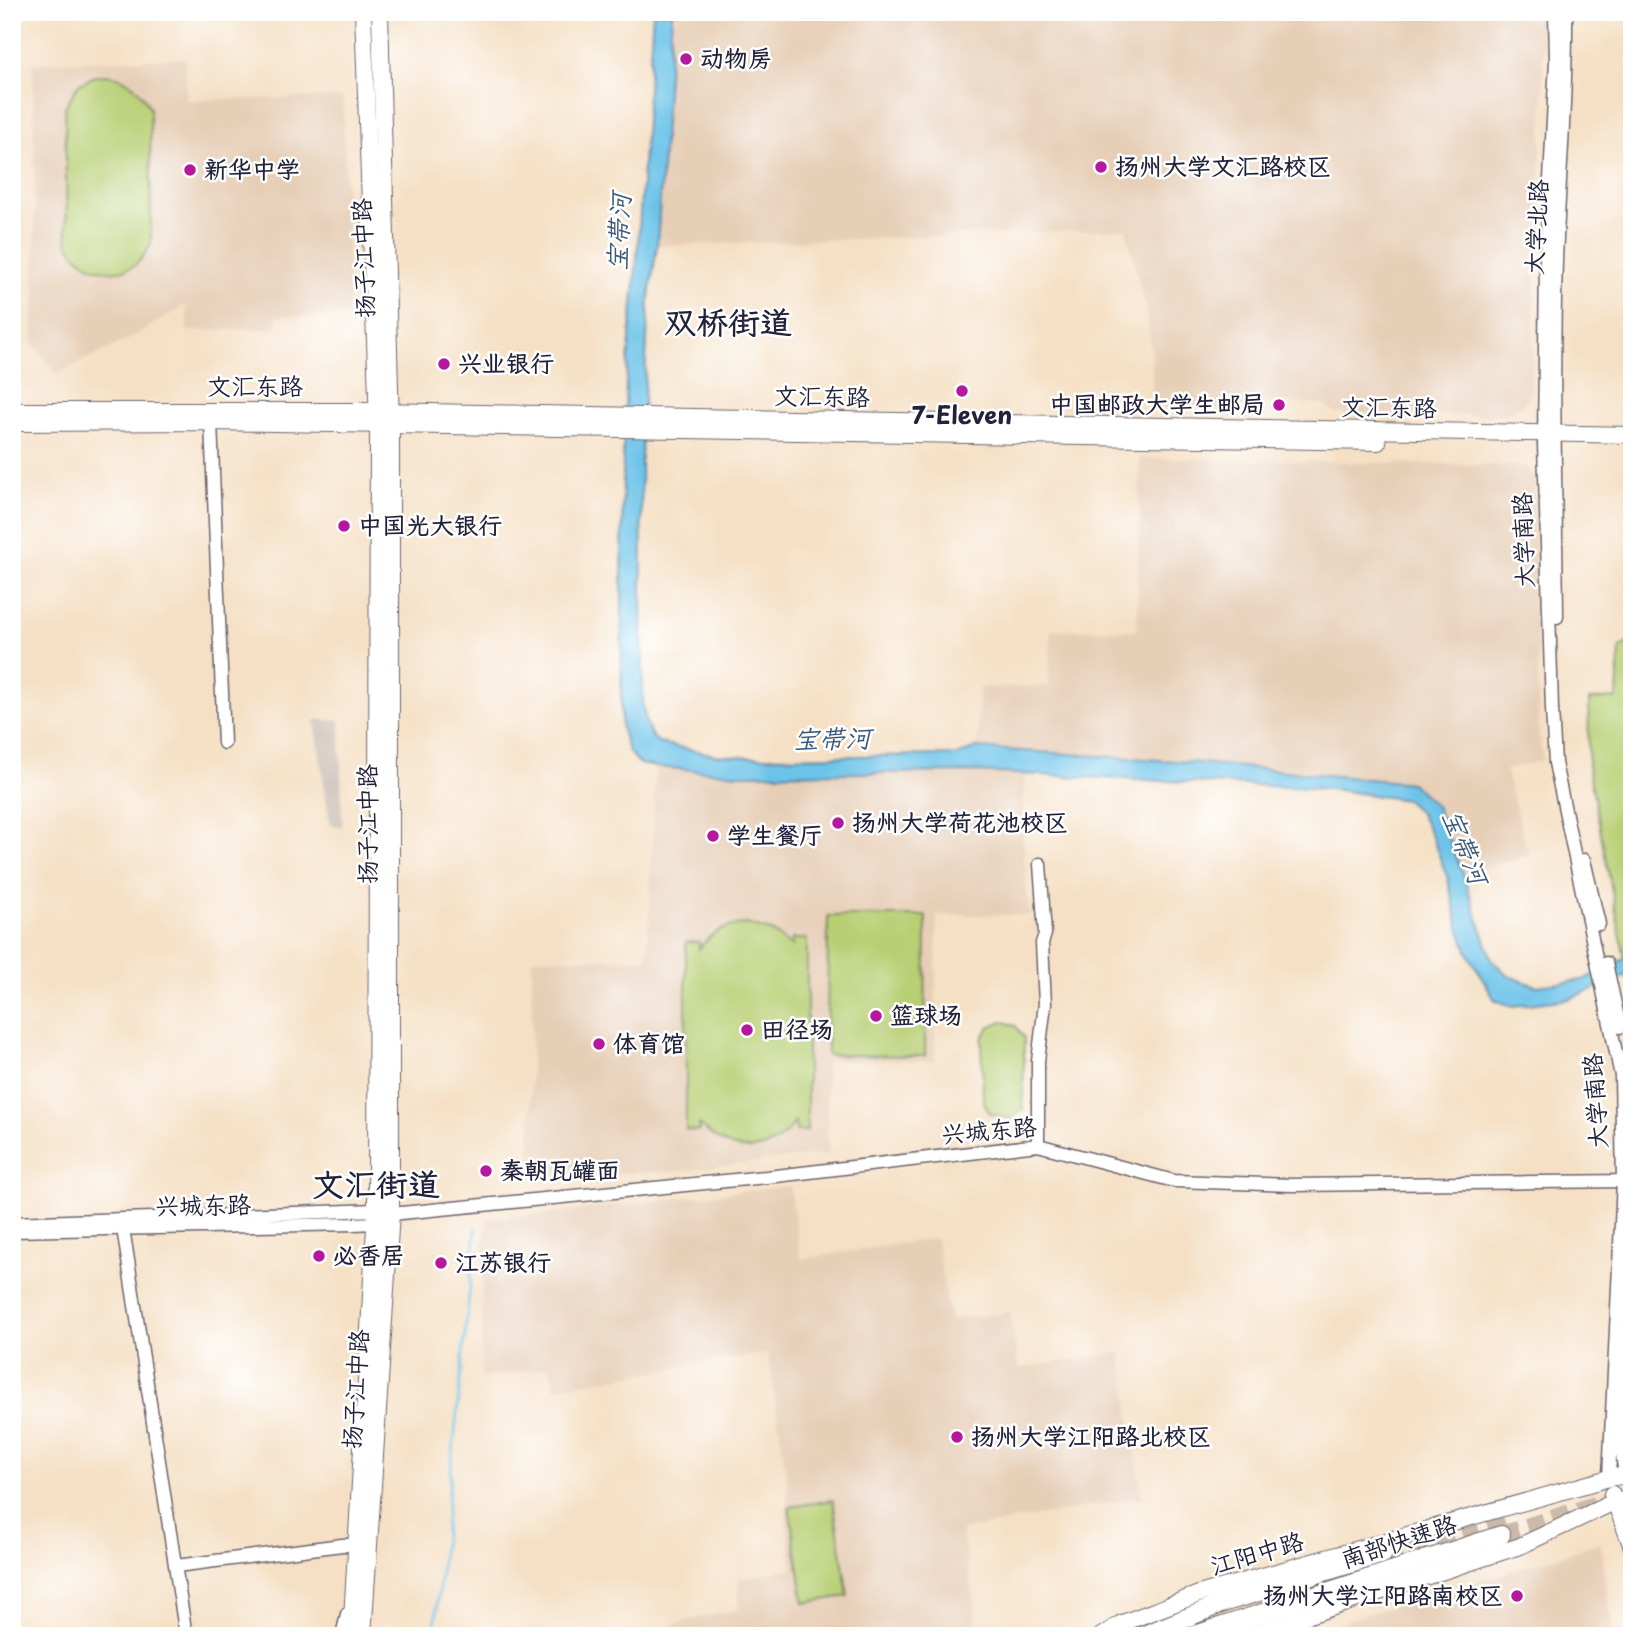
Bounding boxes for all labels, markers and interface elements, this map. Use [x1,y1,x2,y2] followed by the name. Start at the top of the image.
[700,39,772,75] place label: 动物房
[678,51,694,67] marker: 动物房
[1115,147,1331,183] place label: 扬州大学文汇路校区
[204,150,300,186] place label: 新华中学
[1093,159,1109,175] marker: 扬州大学文汇路校区
[182,162,198,178] marker: 新华中学
[1515,178,1555,276] street label: 大学北路
[596,188,639,272] water label: 宝带河
[342,197,382,319] street label: 扬子江中路
[664,297,792,345] district label: 双桥街道
[458,344,554,380] place label: 兴业银行
[436,356,452,372] marker: 兴业银行
[207,367,303,403] street label: 文汇东路
[774,376,870,414] street label: 文汇东路
[954,383,970,399] marker: 7-Eleven
[1049,385,1265,421] place label: 中国邮政大学生邮局
[1341,387,1437,425] street label: 文汇东路
[912,396,1012,432] place label: 7-Eleven
[1271,397,1287,413] marker: 中国邮政大学生邮局
[1502,491,1542,589] street label: 大学南路
[358,506,502,542] place label: 中国光大银行
[336,518,352,534] marker: 中国光大银行
[793,717,875,758] water label: 宝带河
[348,764,384,884] street label: 扬子江中路
[852,803,1068,839] place label: 扬州大学荷花池校区
[1434,803,1501,894] water label: 宝带河
[830,815,846,831] marker: 扬州大学荷花池校区
[727,816,823,852] place label: 学生餐厅
[705,828,721,844] marker: 学生餐厅
[890,996,962,1032] place label: 篮球场
[868,1008,884,1024] marker: 篮球场
[761,1010,833,1046] place label: 田径场
[739,1022,755,1038] marker: 田径场
[613,1024,685,1060] place label: 体育馆
[591,1036,607,1052] marker: 体育馆
[1573,1052,1615,1150] street label: 大学南路
[939,1107,1038,1151] street label: 兴城东路
[500,1151,620,1187] place label: 秦朝瓦罐面
[312,1159,440,1207] district label: 文汇街道
[478,1163,494,1179] marker: 秦朝瓦罐面
[155,1185,251,1223] street label: 兴城东路
[333,1236,405,1272] place label: 必香居
[455,1243,551,1279] place label: 江苏银行
[311,1248,327,1264] marker: 必香居
[433,1255,449,1271] marker: 江苏银行
[332,1328,376,1450] street label: 扬子江中路
[971,1417,1211,1453] place label: 扬州大学江阳路北校区
[949,1429,965,1445] marker: 扬州大学江阳路北校区
[1336,1504,1461,1576] street label: 南部快速路
[1205,1522,1308,1583] street label: 江阳中路
[1263,1576,1503,1612] place label: 扬州大学江阳路南校区
[1509,1588,1525,1604] marker: 扬州大学江阳路南校区

